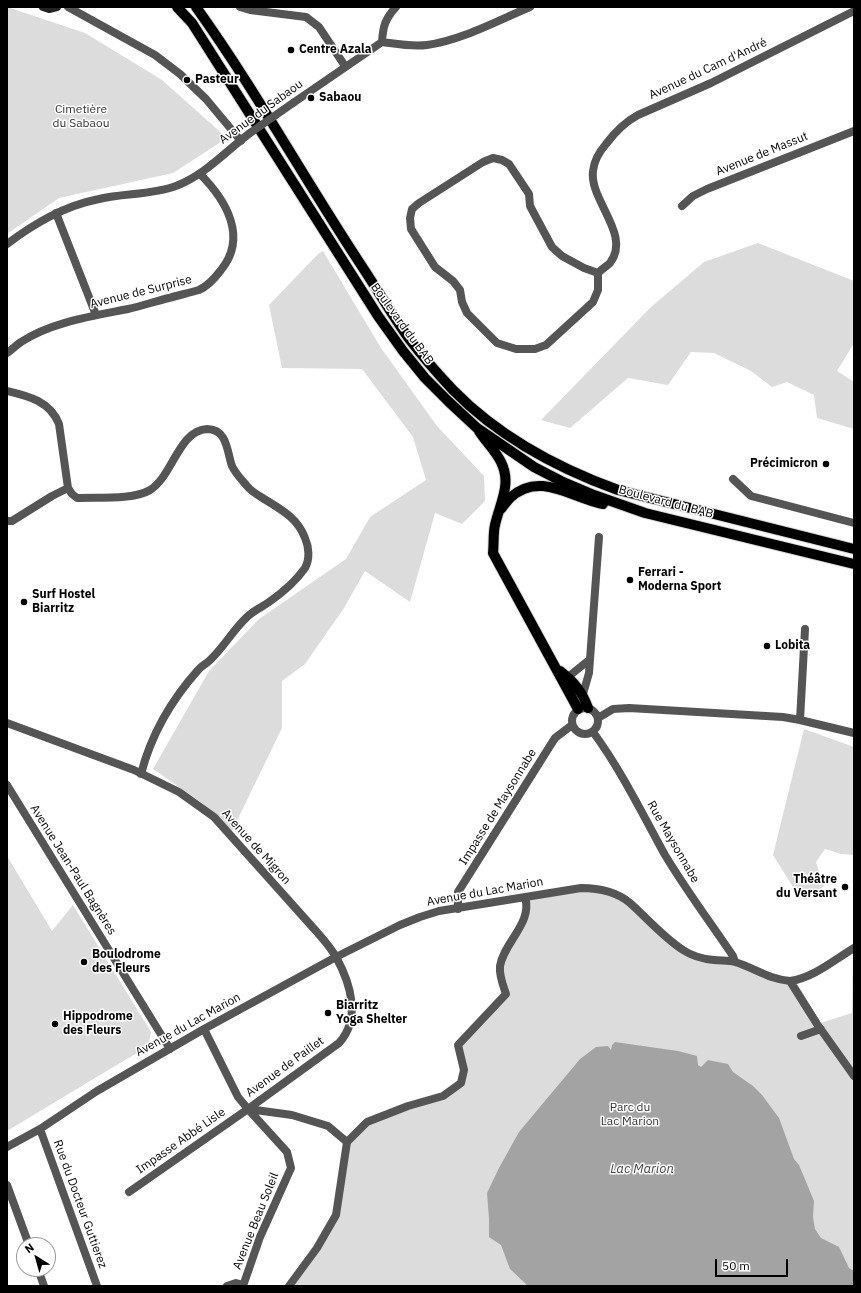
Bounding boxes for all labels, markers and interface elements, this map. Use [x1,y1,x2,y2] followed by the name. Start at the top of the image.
[647,35,769,103] street label: Avenue du Cam d'André
[299,43,372,57] place label: Centre Azala
[286,45,296,55] marker: Centre Azala
[195,73,239,87] place label: Pasteur
[182,75,192,85] marker: Pasteur
[216,77,306,147] street label: Avenue du Sabaou
[319,91,361,105] place label: Sabaou
[306,93,316,103] marker: Sabaou
[53,103,109,131] park label: Cimetière du Sabaou
[714,129,810,179] street label: Avenue de Massut
[89,272,193,312] street label: Avenue de Surprise
[368,280,436,368] street label: Boulevard du BAB
[750,457,818,471] place label: Précimicron
[821,459,831,469] marker: Précimicron
[617,482,715,522] street label: Boulevard du BAB
[638,566,721,594] place label: Ferrari - Moderna Sport
[625,575,635,585] marker: Ferrari - Moderna Sport
[32,588,95,616] place label: Surf Hostel Biarritz
[19,597,29,607] marker: Surf Hostel Biarritz
[775,639,810,653] place label: Lobita
[762,641,772,651] marker: Lobita
[456,746,540,868] street label: Impasse de Maysonnabe
[644,799,702,885] street label: Rue Maysonnabe
[27,802,119,938] street label: Avenue Jean-Paul Bagnères
[218,806,294,888] street label: Avenue de Migron
[776,873,837,901] place label: Théâtre du Versant
[426,875,544,909] street label: Avenue du Lac Marion
[840,882,850,892] marker: Théâtre du Versant
[92,948,161,976] place label: Boulodrome des Fleurs
[79,957,89,967] marker: Boulodrome des Fleurs
[133,990,243,1060] street label: Avenue du Lac Marion
[336,999,407,1027] place label: Biarritz Yoga Shelter
[323,1008,333,1018] marker: Biarritz Yoga Shelter
[63,1010,133,1038] place label: Hippodrome des Fleurs
[50,1019,60,1029] marker: Hippodrome des Fleurs
[243,1034,327,1100] street label: Avenue de Paillet
[601,1101,659,1129] park label: Parc du Lac Marion
[134,1105,228,1177] street label: Impasse Abbé Lisle
[50,1138,110,1270] street label: Rue du Docteur Guttierez
[610,1161,674,1177] water label: Lac Marion
[230,1170,282,1272] street label: Avenue Beau Soleil
[16,1237,56,1277] north arrow
[22,1240,37,1256] text: N
[717,1251,790,1277] scale bar
[722,1258,750,1273] text: 50 m

